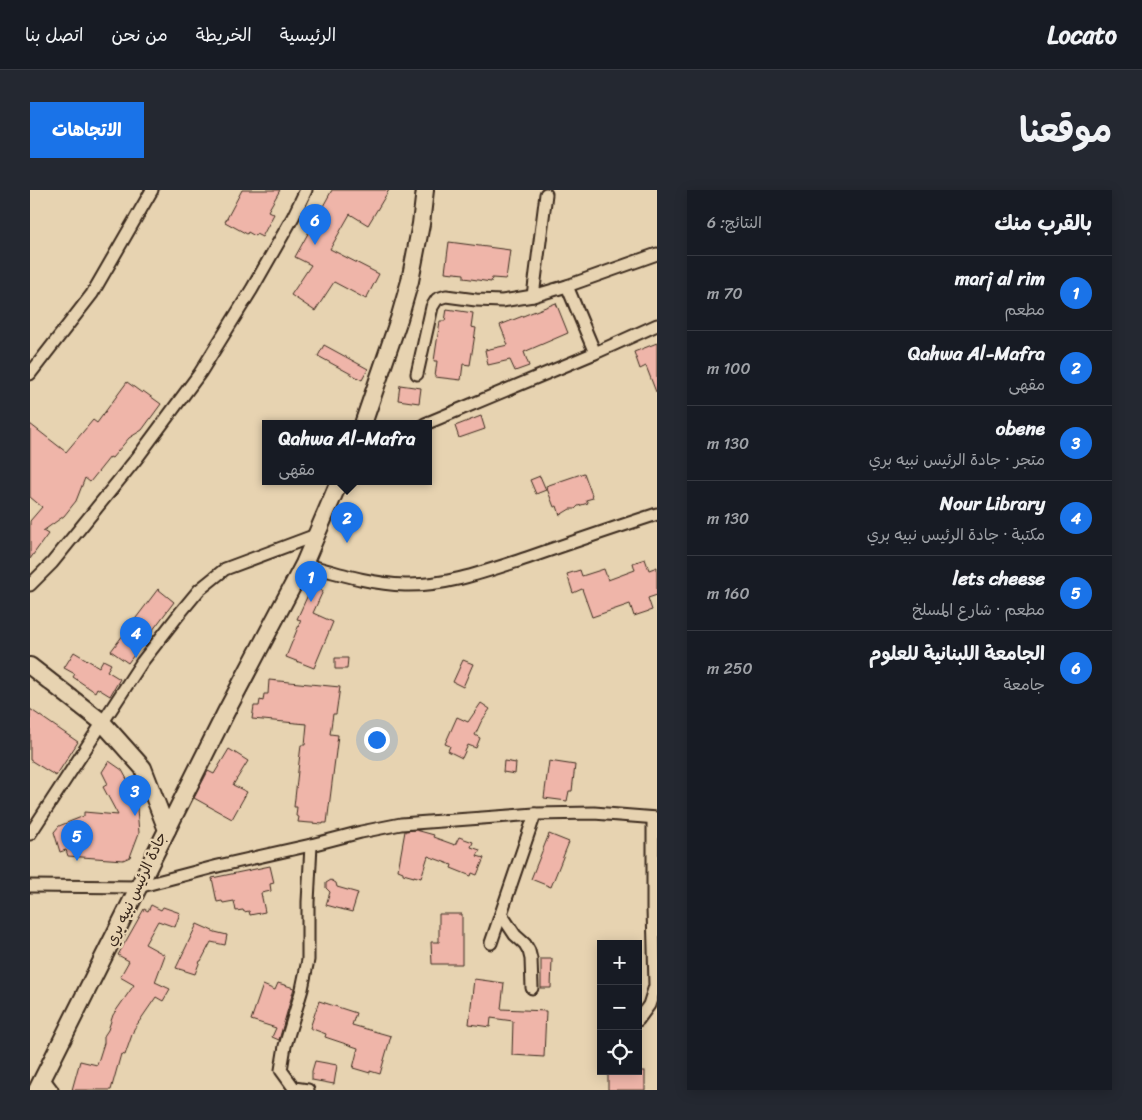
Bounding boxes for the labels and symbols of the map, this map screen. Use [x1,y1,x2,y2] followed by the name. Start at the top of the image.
[299,204,331,245] pin: 6
[331,502,363,543] pin: 2
[295,561,327,602] pin: 1
[120,617,152,658] pin: 4
[364,727,390,753] your location
[119,775,151,816] pin: 3
[61,820,93,861] pin: 5
[98,827,174,951] street label: جادة الرئيس نبيه بري

